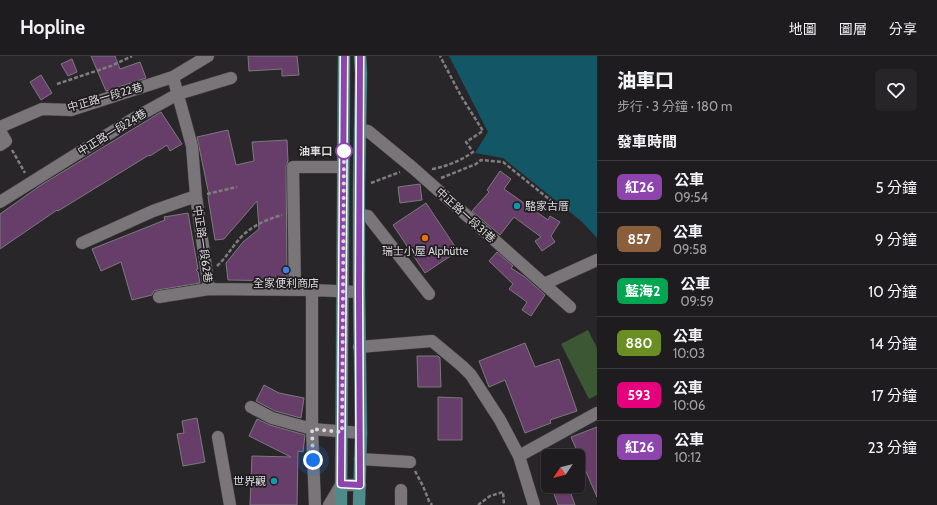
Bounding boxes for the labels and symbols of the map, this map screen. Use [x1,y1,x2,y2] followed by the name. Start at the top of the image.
[66,80,144,114] street label: 中正路一段22巷
[75,106,149,158] street label: 中正路一段24巷
[335,142,353,160] marker: 油車口
[299,144,332,158] place label: 油車口
[433,185,499,245] street label: 中正路一段31巷
[525,199,569,213] place label: 駱家古厝
[512,201,522,211] marker: 駱家古厝
[191,204,215,284] street label: 中正路一段62巷
[420,233,430,243] marker: 瑞士小屋 Alphütte
[382,244,469,258] place label: 瑞士小屋 Alphütte
[281,265,291,275] marker: 全家便利商店
[253,276,319,290] place label: 全家便利商店
[541,449,585,493] north arrow
[303,450,323,470] your location
[233,474,266,488] place label: 世界觀
[269,476,279,486] marker: 世界觀

